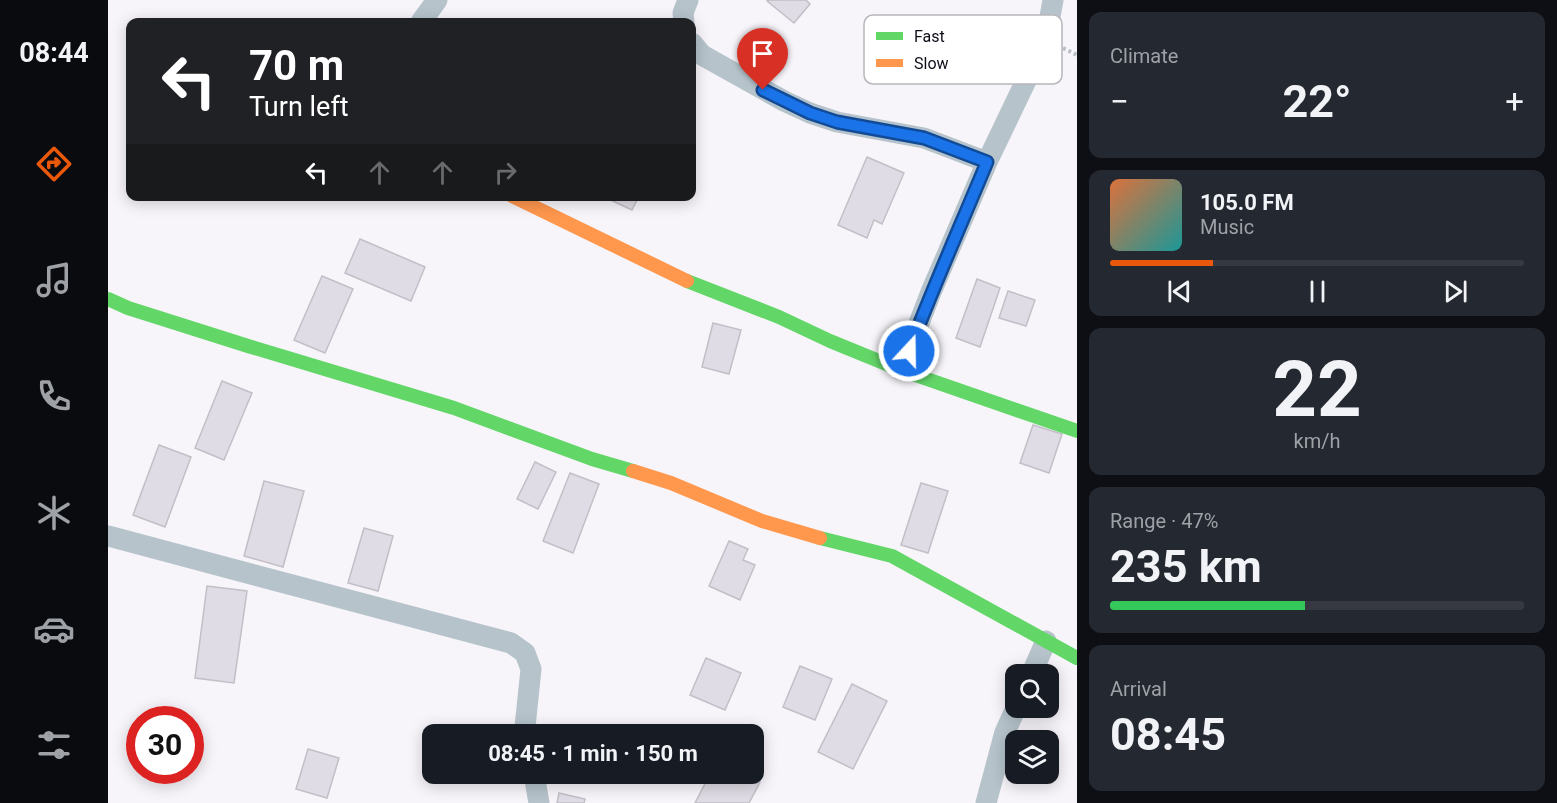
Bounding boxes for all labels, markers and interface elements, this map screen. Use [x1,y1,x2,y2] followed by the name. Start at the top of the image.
[864,15,1062,84] legend
[914,27,945,46] text: Fast
[737,28,788,90] pin
[19,37,89,69] text: 08:44
[746,37,779,70] icon: arrive
[249,41,344,90] text: 70 m
[150,42,228,120] icon: left
[1110,44,1178,68] text: Climate
[914,54,949,73] text: Slow
[1282,75,1352,128] text: 22°
[1110,82,1129,121] text: −
[1505,82,1524,121] text: +
[249,91,349,123] text: Turn left
[33,143,75,185] icon: directions
[300,156,333,189] icon: left
[363,156,396,189] icon: ahead
[426,156,459,189] icon: ahead
[489,156,522,189] icon: right
[1200,190,1294,215] text: 105.0 FM
[1200,215,1254,239] text: Music
[33,259,75,301] icon: music
[1163,275,1196,308] icon: previous
[1301,275,1334,308] icon: pause
[1439,275,1472,308] icon: next
[877,319,941,383] position arrow
[1272,344,1362,435] text: 22
[33,375,75,417] icon: phone
[1294,429,1340,453] text: km/h
[33,492,75,534] icon: climate
[1110,509,1218,533] text: Range · 47%
[1110,540,1262,593] text: 235 km
[33,608,75,650] icon: car
[1005,664,1059,784] map controls
[1005,664,1059,718] button: search
[1110,677,1167,701] text: Arrival
[126,706,204,784] speed limit sign: 30
[1110,708,1226,761] text: 08:45
[33,724,75,766] icon: filters
[1005,730,1059,784] button: layers
[488,741,698,766] text: 08:45 · 1 min · 150 m

